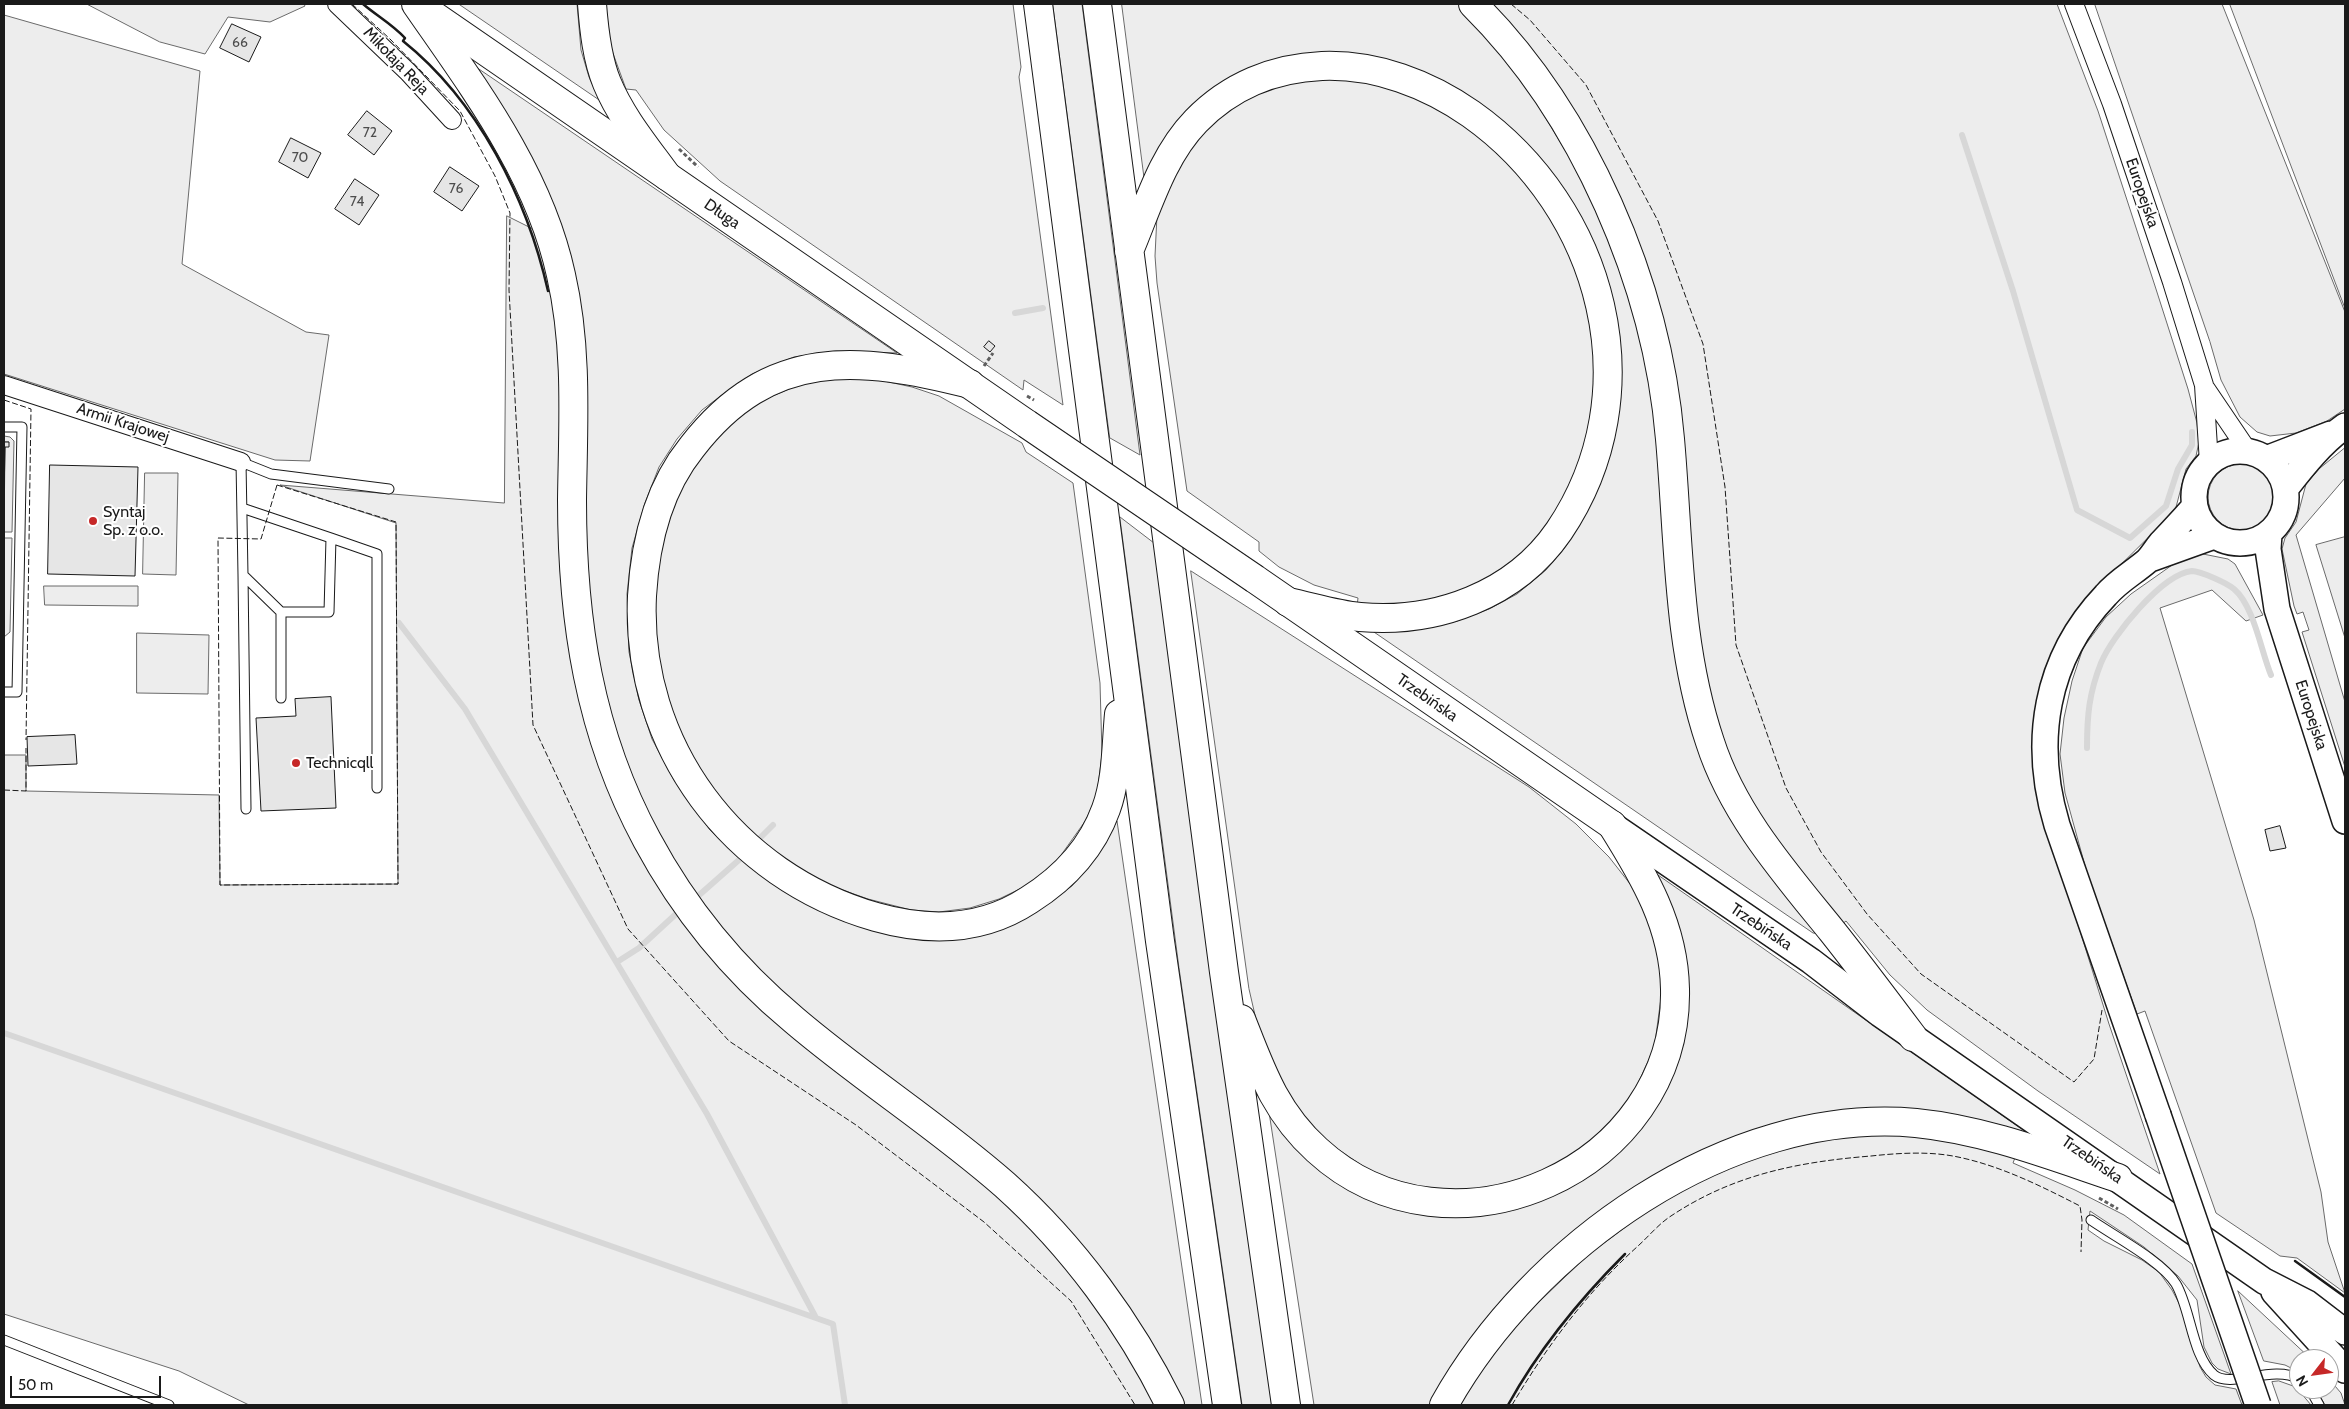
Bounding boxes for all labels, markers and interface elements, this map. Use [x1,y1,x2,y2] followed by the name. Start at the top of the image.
[359,23,433,99] street label: Mikołaja Reja
[232,35,248,51] house number: 66
[363,125,377,141] house number: 72
[292,150,308,166] house number: 70
[2121,156,2163,230] street label: Europejska
[449,181,463,197] house number: 76
[350,194,364,210] house number: 74
[700,195,744,233] street label: Długa
[74,399,172,447] street label: Armii Krajowej
[103,502,163,540] place label: Syntaj Sp. z o.o.
[87,515,99,527] marker: Syntaj Sp. z o.o.
[1393,670,1461,726] street label: Trzebińska
[2291,678,2331,752] street label: Europejska
[306,753,373,773] place label: Technicqll
[290,757,302,769] marker: Technicqll
[1726,899,1796,955] street label: Trzebińska
[2058,1132,2126,1188] street label: Trzebińska
[2289,1349,2339,1399] north arrow
[12,1366,164,1398] scale bar
[2292,1372,2312,1390] text: N
[18,1376,53,1394] text: 50 m

